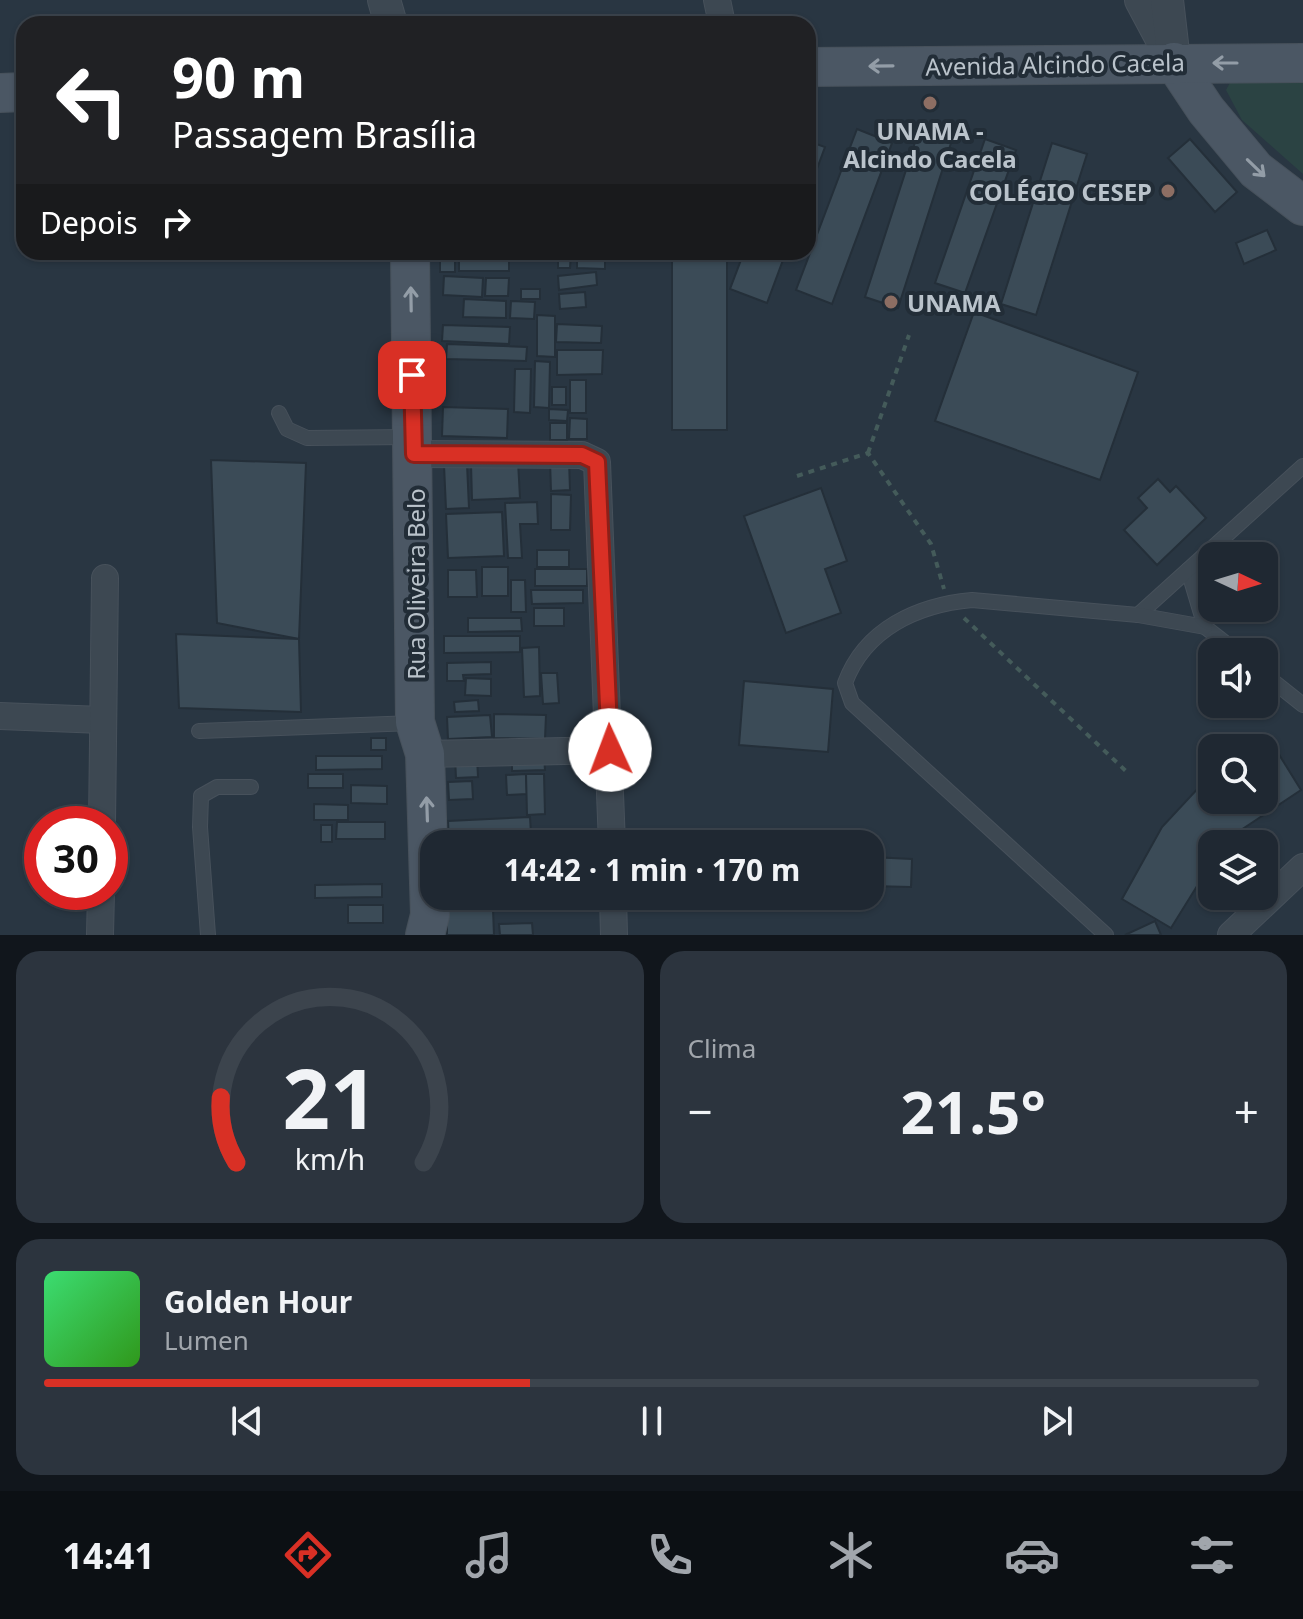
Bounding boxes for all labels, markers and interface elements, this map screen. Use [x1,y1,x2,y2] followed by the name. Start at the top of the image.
[172,38,305,114] text: 90 m
[925,45,1185,83] street label: Avenida Alcindo Cacela
[40,48,144,152] icon: left
[1212,55,1239,71] one-way arrow
[868,58,895,74] one-way arrow
[921,94,939,112] marker: UNAMA - Alcindo Cacela
[172,110,477,159] text: Passagem Brasília
[843,114,1017,175] place label: UNAMA - Alcindo Cacela
[1245,159,1265,177] one-way arrow
[969,175,1152,208] place label: COLÉGIO CESEP
[1159,182,1177,200] marker: COLÉGIO CESEP
[154,200,198,244] icon: right
[40,202,138,243] text: Depois
[403,286,419,313] one-way arrow
[907,286,1001,319] place label: UNAMA
[882,293,900,311] marker: UNAMA
[378,341,446,409] pin
[390,353,434,397] icon: arrive
[399,488,432,680] street label: Rua Oliveira Belo
[1198,542,1278,622] north arrow
[1198,542,1278,910] map controls
[1198,638,1278,718] button: sound
[568,708,652,792] position arrow
[1198,734,1278,814] button: search
[419,796,434,823] one-way arrow
[24,806,128,910] speed limit sign: 30
[1198,830,1278,910] button: layers
[504,849,800,890] text: 14:42 · 1 min · 170 m
[688,1030,756,1066] text: Clima
[282,1040,377,1153] text: 21
[901,1070,1046,1152] text: 21.5°
[688,1081,713,1141] text: −
[1234,1081,1259,1141] text: +
[295,1139,365,1178] text: km/h
[164,1281,352,1322] text: Golden Hour
[164,1322,249,1358] text: Lumen
[225,1399,269,1443] icon: previous
[630,1399,674,1443] icon: pause
[1035,1399,1079,1443] icon: next
[280,1527,336,1583] icon: directions
[461,1527,517,1583] icon: music
[642,1527,698,1583] icon: phone
[823,1527,879,1583] icon: climate
[1004,1527,1060,1583] icon: car
[1184,1527,1240,1583] icon: filters
[62,1531,155,1580] text: 14:41

